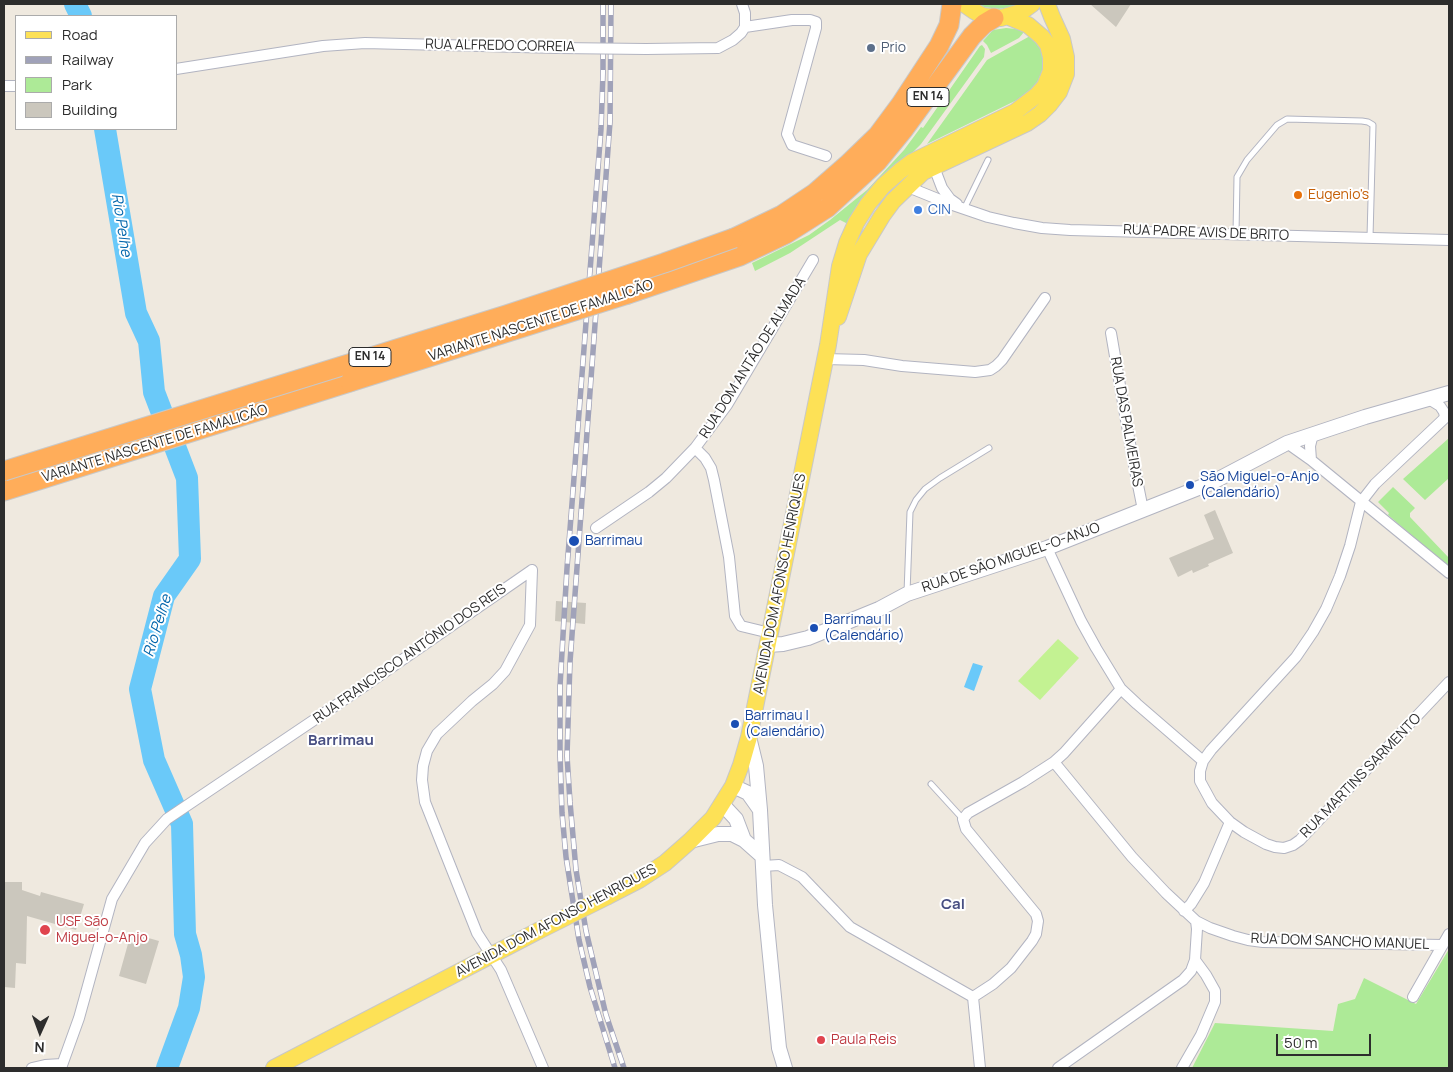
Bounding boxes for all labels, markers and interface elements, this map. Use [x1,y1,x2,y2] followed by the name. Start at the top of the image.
[15,15,178,130] legend
[62,24,98,45] text: Road
[425,36,575,56] street label: RUA ALFREDO CORREIA
[881,40,906,56] place label: Prio
[865,42,877,54] marker: Prio
[62,49,114,70] text: Railway
[62,74,92,95] text: Park
[907,88,949,106] road number: EN 14
[62,99,117,120] text: Building
[1308,187,1369,203] place label: Eugenio's
[1292,189,1304,201] marker: Eugenio's
[107,192,135,258] water label: Rio Pelhe
[928,202,951,218] place label: CIN
[912,204,924,216] marker: CIN
[1123,222,1289,244] street label: RUA PADRE AVIS DE BRITO
[696,274,810,442] street label: RUA DOM ANTÃO DE ALMADA
[427,277,655,365] street label: VARIANTE NASCENTE DE FAMALICÃO
[349,348,391,367] road number: EN 14
[1106,356,1146,488] street label: RUA DAS PALMEIRAS
[40,402,270,486] street label: VARIANTE NASCENTE DE FAMALICÃO
[1200,469,1319,502] place label: São Miguel-o-Anjo (Calendário)
[750,472,810,696] street label: AVENIDA DOM AFONSO HENRIQUES
[1184,479,1196,491] marker: São Miguel-o-Anjo (Calendário)
[920,520,1102,596] street label: RUA DE SÃO MIGUEL-O-ANJO
[585,533,643,549] place label: Barrimau
[567,534,581,548] marker: Barrimau
[310,581,510,727] street label: RUA FRANCISCO ANTÓNIO DOS REIS
[140,593,176,659] water label: Rio Pelhe
[824,612,905,644] place label: Barrimau II (Calendário)
[808,622,820,634] marker: Barrimau II (Calendário)
[745,708,826,740] place label: Barrimau I (Calendário)
[1297,710,1425,842] street label: RUA MARTINS SARMENTO
[729,718,741,730] marker: Barrimau I (Calendário)
[308,732,374,750] district label: Barrimau
[453,861,659,981] street label: AVENIDA DOM AFONSO HENRIQUES
[941,896,965,914] district label: Cal
[56,914,148,946] place label: USF São Miguel-o-Anjo
[38,923,52,937] marker: USF São Miguel-o-Anjo
[1250,930,1430,954] street label: RUA DOM SANCHO MANUEL
[15,1007,65,1057] north arrow
[1278,1024,1373,1056] scale bar
[831,1032,897,1048] place label: Paula Reis
[1284,1032,1318,1053] text: 50 m
[815,1034,827,1046] marker: Paula Reis
[34,1038,45,1057] text: N

